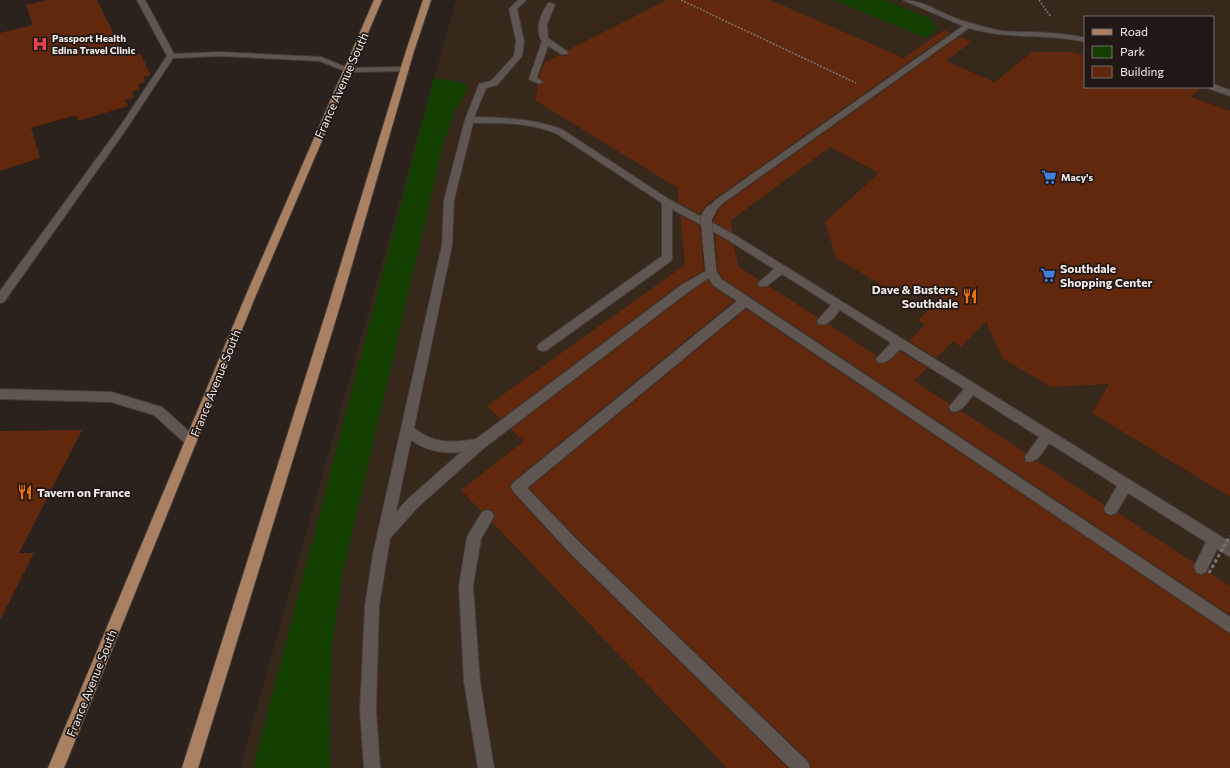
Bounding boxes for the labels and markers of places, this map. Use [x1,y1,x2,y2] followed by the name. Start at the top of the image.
[52,32,136,56] place label: Passport Health Edina Travel Clinic
[31,35,49,53] hospital icon: Passport Health Edina Travel Clinic
[1040,168,1058,186] supermarket icon: Macy's
[1061,171,1093,183] place label: Macy's
[1060,261,1153,289] place label: Southdale Shopping Center
[1039,266,1057,284] supermarket icon: Southdale Shopping Center
[872,282,958,310] place label: Dave & Busters, Southdale
[961,287,979,305] restaurant icon: Dave & Busters, Southdale
[16,483,34,501] restaurant icon: Tavern on France
[37,485,130,499] place label: Tavern on France

